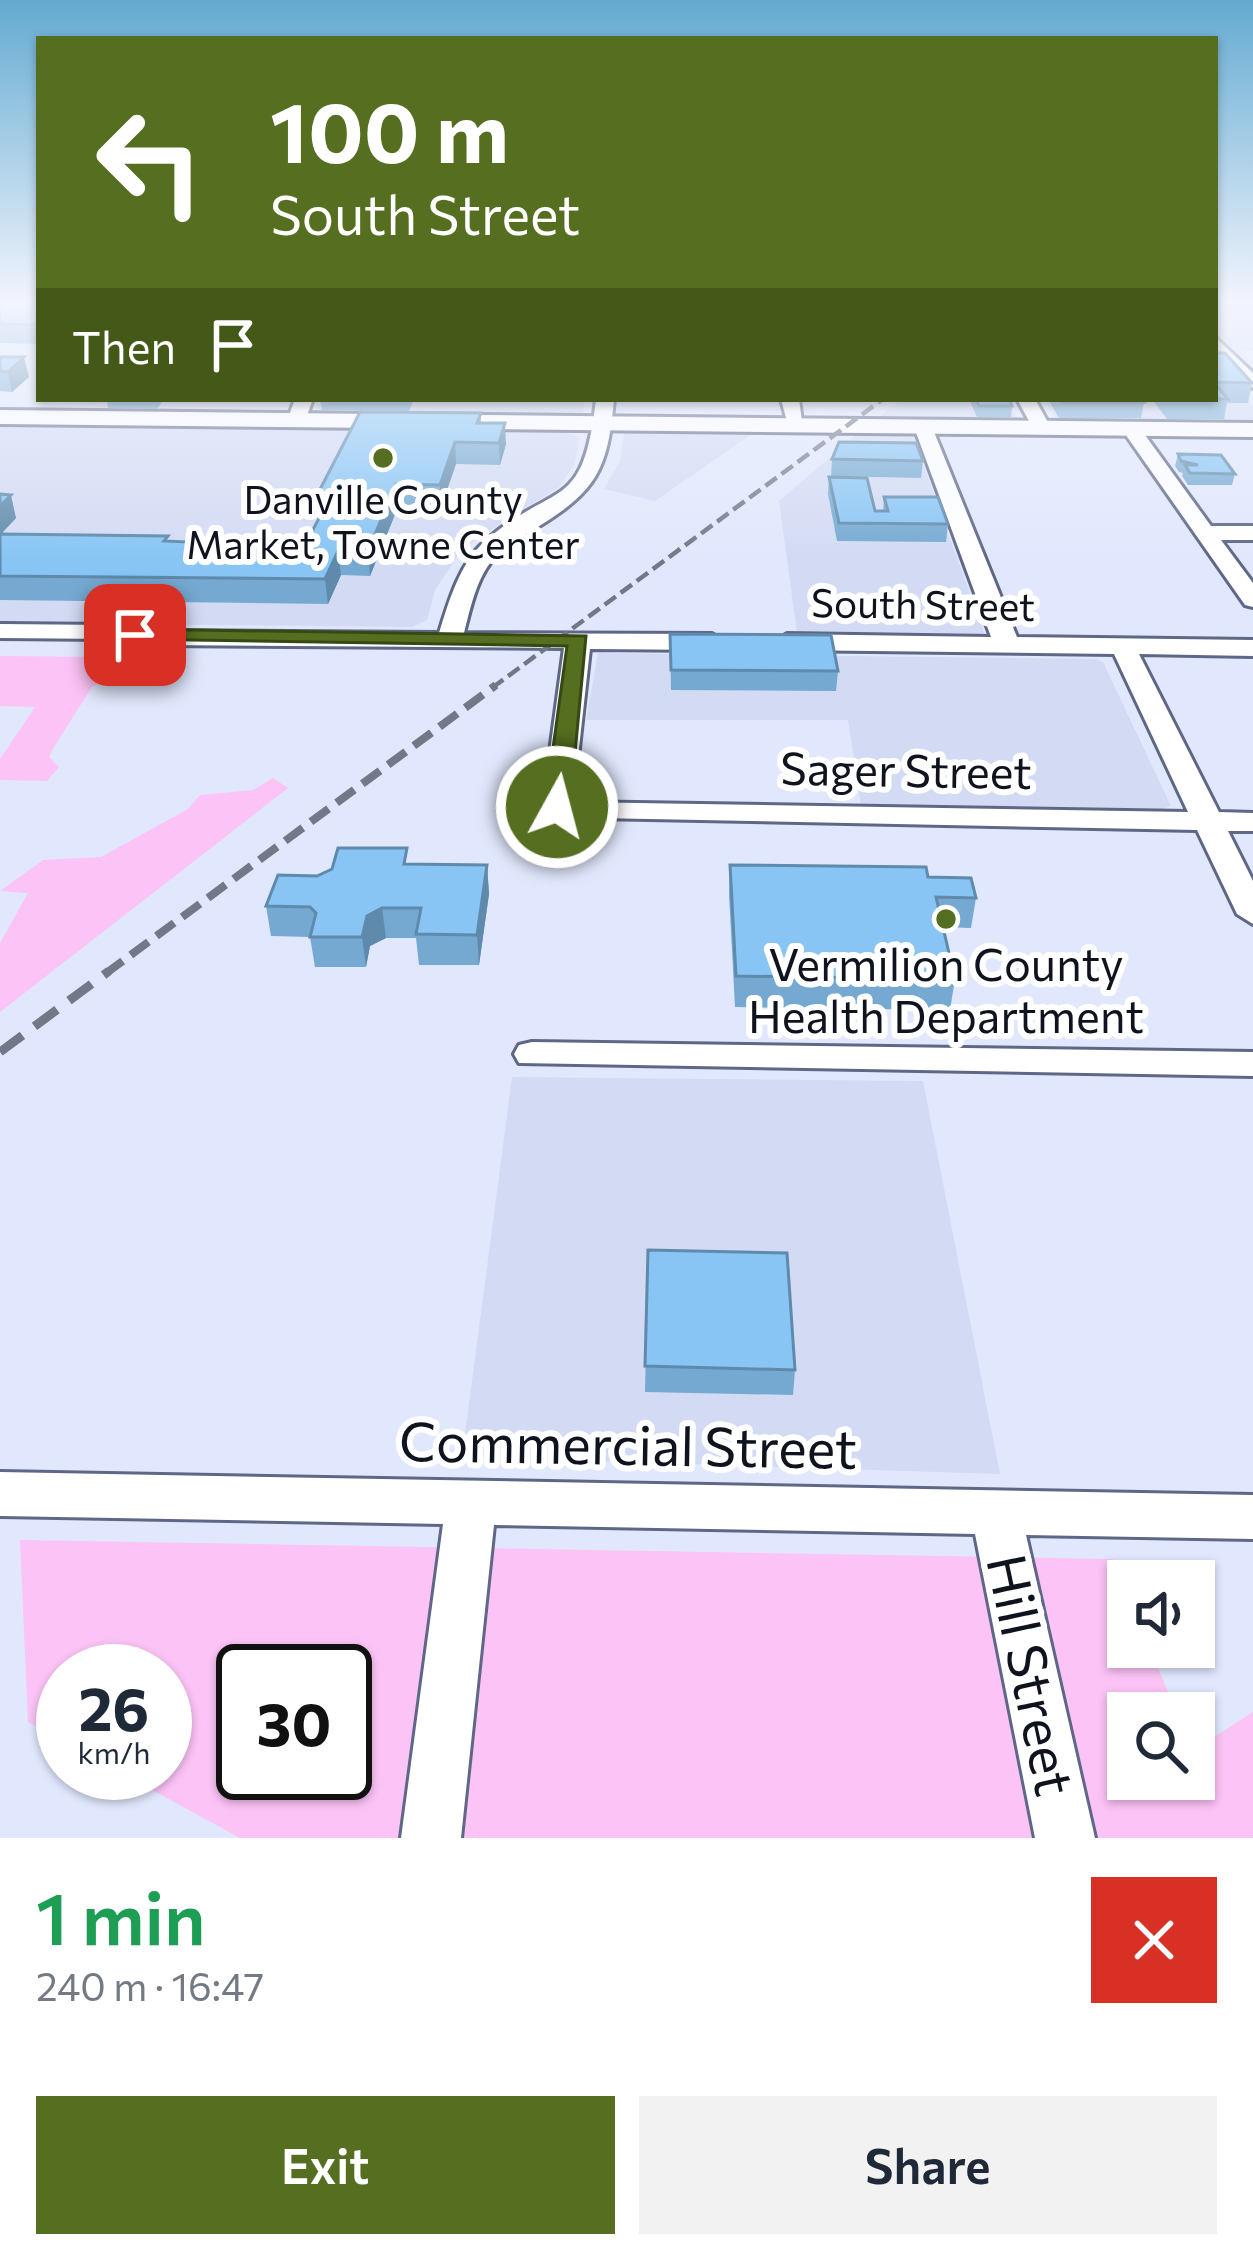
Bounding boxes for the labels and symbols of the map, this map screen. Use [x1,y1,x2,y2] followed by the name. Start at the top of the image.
[370,445,396,471] marker: Danville County Market, Towne Center
[186,474,580,567] place label: Danville County Market, Towne Center
[811,577,1035,629] street label: South Street
[84,584,186,686] pin
[780,739,1032,798] street label: Sager Street
[494,744,620,870] position arrow
[933,906,959,932] marker: Vermilion County Health Department
[748,935,1144,1042] place label: Vermilion County Health Department
[398,1406,858,1480] street label: Commercial Street
[975,1548,1091,1801] street label: Hill Street
[216,1644,372,1800] speed limit sign: 30

